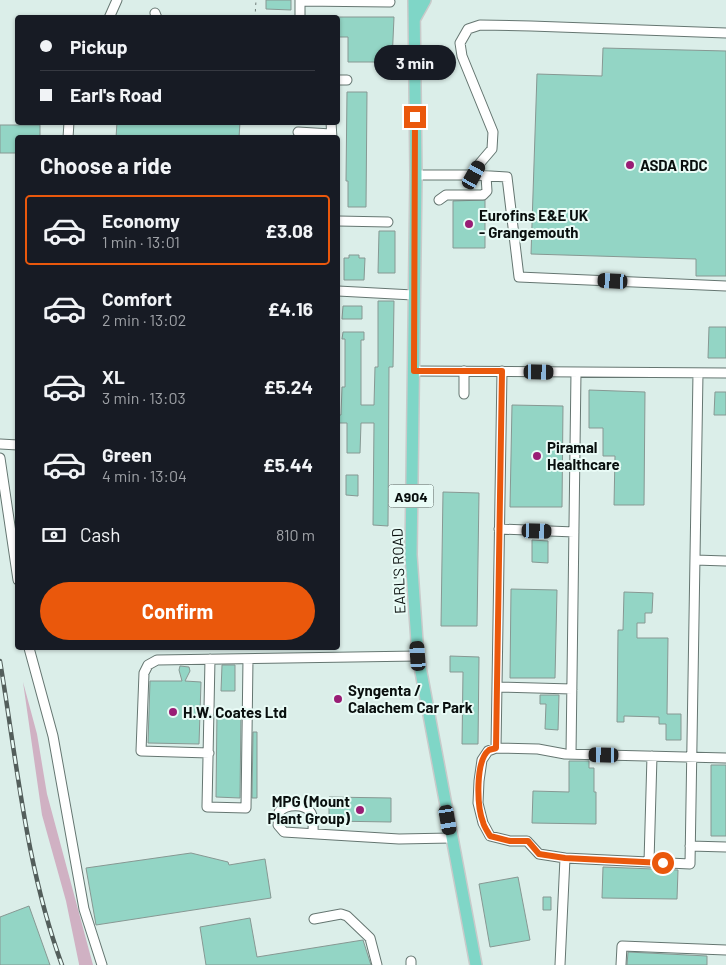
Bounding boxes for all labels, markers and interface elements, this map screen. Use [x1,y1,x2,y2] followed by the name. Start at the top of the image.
[70,35,128,58] text: Pickup
[374,44,456,80] callout: 3 min
[396,53,434,72] text: 3 min
[70,83,162,106] text: Earl's Road
[404,106,426,128] route end
[40,152,172,178] text: Choose a ride
[640,156,708,174] place label: ASDA RDC
[460,158,487,192] car
[624,159,636,171] marker: ASDA RDC
[479,206,589,241] place label: Eurofins E&E UK - Grangemouth
[42,208,87,253] icon: car
[102,209,180,232] text: Economy
[463,218,475,230] marker: Eurofins E&E UK - Grangemouth
[265,219,313,242] text: £3.08
[102,232,180,251] text: 1 min · 13:01
[597,273,628,289] car
[42,286,87,331] icon: car
[102,287,172,310] text: Comfort
[268,297,313,320] text: £4.16
[102,310,186,329] text: 2 min · 13:02
[42,364,87,409] icon: car
[523,364,554,380] car
[102,365,125,388] text: XL
[264,375,313,398] text: £5.24
[102,388,186,407] text: 3 min · 13:03
[547,438,620,473] place label: Piramal Healthcare
[42,442,87,487] icon: car
[102,443,152,466] text: Green
[531,450,543,462] marker: Piramal Healthcare
[263,453,313,476] text: £5.44
[102,466,187,485] text: 4 min · 13:04
[388,484,434,508] road number: A904
[40,521,68,549] icon: cash
[80,523,121,546] text: Cash
[521,523,552,539] car
[276,525,315,544] text: 810 m
[388,528,408,614] street label: EARL'S ROAD
[40,582,315,640] button: Confirm
[409,641,426,671] car
[348,681,473,716] place label: Syngenta / Calachem Car Park
[332,693,344,705] marker: Syngenta / Calachem Car Park
[183,703,287,721] place label: H.W. Coates Ltd
[167,706,179,718] marker: H.W. Coates Ltd
[588,747,619,763] car
[268,792,351,827] place label: MPG (Mount Plant Group)
[354,804,366,816] marker: MPG (Mount Plant Group)
[438,804,457,836] car
[652,852,674,874] route start

